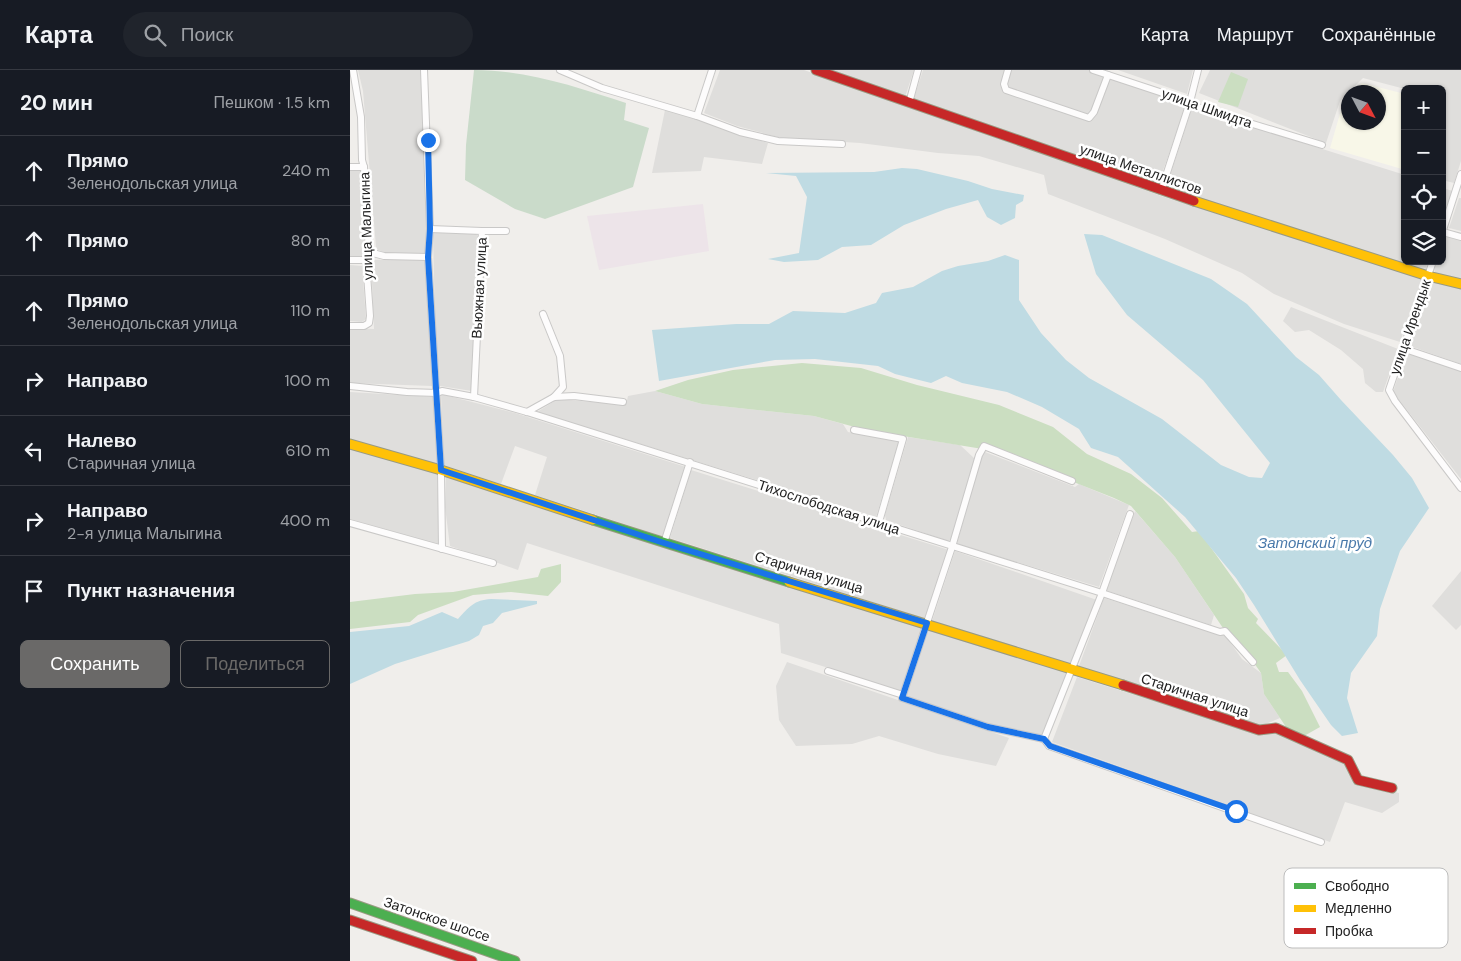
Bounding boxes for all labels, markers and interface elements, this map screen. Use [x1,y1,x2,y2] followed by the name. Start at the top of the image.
[123,12,473,57] search box
[25,19,93,50] text: Карта
[141,21,169,49] icon: search
[181,22,233,47] text: Поиск
[1141,23,1189,47] text: Карта
[1217,23,1293,47] text: Маршрут
[1321,23,1436,47] text: Сохранённые
[1159,84,1255,132] street label: улица Шмидта
[1341,85,1386,130] north arrow
[1401,85,1446,265] map controls
[1401,85,1446,130] button: +
[20,89,93,117] text: 20 мин
[214,92,330,113] text: Пешком · 1.5 km
[417,129,440,152] route end
[1401,130,1446,175] button: −
[1078,140,1204,198] street label: улица Металлистов
[67,148,129,173] text: Прямо
[20,157,48,185] icon: ahead
[282,160,330,181] text: 240 m
[355,171,377,281] street label: улица Малыгина
[67,173,237,194] text: Зеленодольская улица
[1401,175,1446,220] button: locate
[1401,220,1446,265] button: layers
[20,227,48,255] icon: ahead
[67,228,129,253] text: Прямо
[291,230,330,251] text: 80 m
[467,237,491,339] street label: Вьюжная улица
[1385,276,1435,377] street label: улица Ирендык
[67,288,129,313] text: Прямо
[20,297,48,325] icon: ahead
[291,300,330,321] text: 110 m
[67,313,237,334] text: Зеленодольская улица
[20,367,48,395] icon: right
[67,368,148,393] text: Направо
[285,370,330,391] text: 100 m
[67,428,137,453] text: Налево
[20,437,48,465] icon: left
[286,440,330,461] text: 610 m
[67,453,195,474] text: Старичная улица
[756,476,902,539] street label: Тихослободская улица
[67,498,148,523] text: Направо
[20,507,48,535] icon: right
[280,510,330,531] text: 400 m
[67,523,222,544] text: 2-я улица Малыгина
[1258,533,1372,553] water label: Затонский пруд
[753,547,866,597] street label: Старичная улица
[20,577,48,605] icon: arrive
[67,578,235,603] text: Пункт назначения
[20,640,170,688] button: Сохранить
[180,640,330,688] button: Поделиться
[1139,669,1251,721] street label: Старичная улица
[1225,800,1248,823] route start
[1284,868,1448,948] legend
[1325,877,1390,895] text: Свободно
[382,892,493,946] street label: Затонское шоссе
[1325,899,1392,917] text: Медленно
[1325,922,1373,940] text: Пробка

